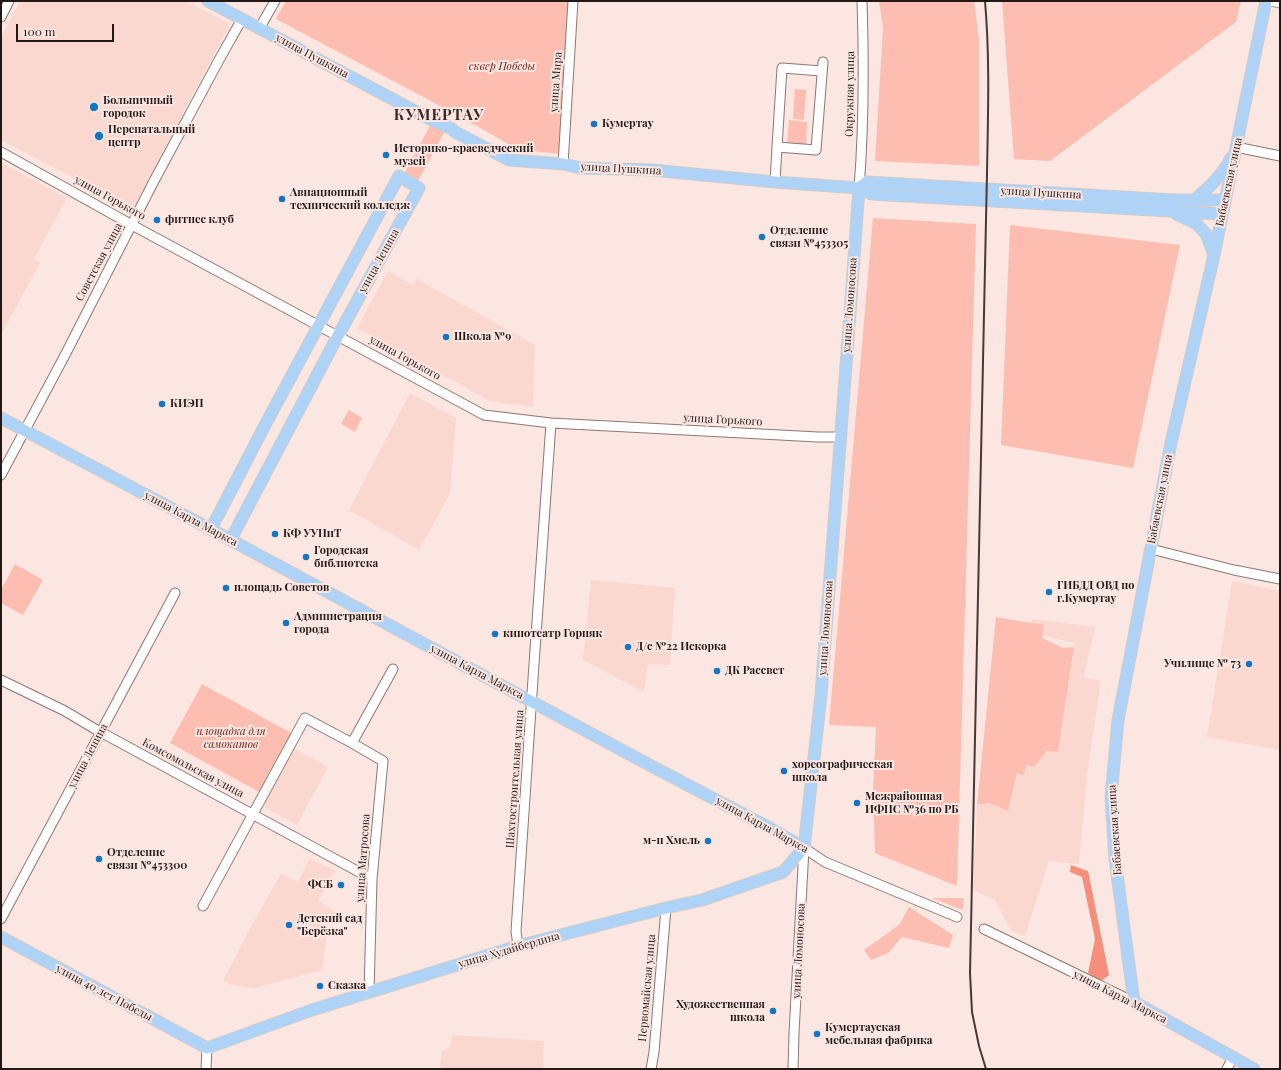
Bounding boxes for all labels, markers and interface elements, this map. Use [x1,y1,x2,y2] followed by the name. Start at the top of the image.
[18,16,116,42] scale bar
[23,23,55,39] text: 100 m
[273,31,351,81] street label: улица Пушкина
[547,51,565,113] street label: улица Мира
[843,51,857,137] street label: Окружная улица
[469,60,535,74] park label: сквер Победы
[103,94,173,120] place label: Больничный городок
[88,101,100,113] marker: Больничный городок
[394,106,484,124] district label: КУМЕРТАУ
[602,117,653,131] place label: Кумертау
[589,119,599,129] marker: Кумертау
[108,123,195,149] place label: Перенатальный центр
[93,130,105,142] marker: Перенатальный центр
[1213,136,1245,228] street label: Бабаевская улица
[394,142,533,168] place label: Историко-краеведческий музей
[381,150,391,160] marker: Историко-краеведческий музей
[580,160,662,178] street label: улица Пушкина
[72,173,148,223] street label: улица Горького
[1000,184,1082,202] street label: улица Пушкина
[290,186,410,212] place label: Авиационный технический колледж
[277,194,287,204] marker: Авиационный технический колледж
[165,213,234,227] place label: фитнес клуб
[152,215,162,225] marker: фитнес клуб
[73,221,125,303] street label: Советская улица
[770,224,848,250] place label: Отделение связи №453305
[356,227,402,295] street label: улица Ленина
[757,232,767,242] marker: Отделение связи №453305
[840,257,860,353] street label: улица Ломоносова
[454,330,511,344] place label: Школа №9
[441,332,451,342] marker: Школа №9
[367,333,443,383] street label: улица Горького
[170,397,203,411] place label: КИЭП
[157,399,167,409] marker: КИЭП
[683,411,763,429] street label: улица Горького
[1145,453,1175,545] street label: Бабаевская улица
[142,489,240,549] street label: улица Карла Маркса
[283,527,341,541] place label: КФ УУНиТ
[270,529,280,539] marker: КФ УУНиТ
[314,544,378,570] place label: Городская библиотека
[301,552,311,562] marker: Городская библиотека
[1057,579,1135,605] place label: ГИБДД ОВД по г.Кумертау
[816,580,836,676] street label: улица Ломоносова
[234,581,329,595] place label: площадь Советов
[221,583,231,593] marker: площадь Советов
[1044,587,1054,597] marker: ГИБДД ОВД по г.Кумертау
[294,610,382,636] place label: Администрация города
[281,618,291,628] marker: Администрация города
[503,627,602,641] place label: кинотеатр Горняк
[490,629,500,639] marker: кинотеатр Горняк
[636,640,726,654] place label: Д/с №22 Искорка
[428,642,526,702] street label: улица Карла Маркса
[623,642,633,652] marker: Д/с №22 Искорка
[1164,657,1241,671] place label: Училище № 73
[1244,659,1254,669] marker: Училище № 73
[725,664,784,678] place label: ДК Рассвет
[712,666,722,676] marker: ДК Рассвет
[504,709,526,849] street label: Шахтостроительная улица
[65,721,111,791] street label: улица Ленина
[196,725,266,751] park label: площадка для самокатов
[140,736,246,800] street label: Комсомольская улица
[792,758,893,784] place label: хореографическая школа
[779,766,789,776] marker: хореографическая школа
[1105,784,1125,876] street label: Бабаевская улица
[865,790,958,816] place label: Межрайонная ИФНС №36 по РБ
[713,794,811,856] street label: улица Карла Маркса
[852,798,862,808] marker: Межрайонная ИФНС №36 по РБ
[353,813,373,903] street label: улица Матросова
[643,834,700,848] place label: м-н Хмель
[703,836,713,846] marker: м-н Хмель
[107,846,187,872] place label: Отделение связи №453300
[94,854,104,864] marker: Отделение связи №453300
[308,878,333,892] place label: ФСБ
[336,880,346,890] marker: ФСБ
[790,903,808,999] street label: улица Ломоносова
[297,912,362,938] place label: Детский сад "Берёзка"
[284,920,294,930] marker: Детский сад "Берёзка"
[457,929,561,971] street label: улица Худайбердина
[636,934,658,1042] street label: Первомайская улица
[53,962,155,1024] street label: улица 40 лет Победы
[1071,968,1169,1026] street label: улица Карла Маркса
[328,979,366,993] place label: Сказка
[315,981,325,991] marker: Сказка
[676,998,765,1024] place label: Художественная школа
[768,1006,778,1016] marker: Художественная школа
[825,1021,933,1047] place label: Кумертауская мебельная фабрика
[812,1029,822,1039] marker: Кумертауская мебельная фабрика

